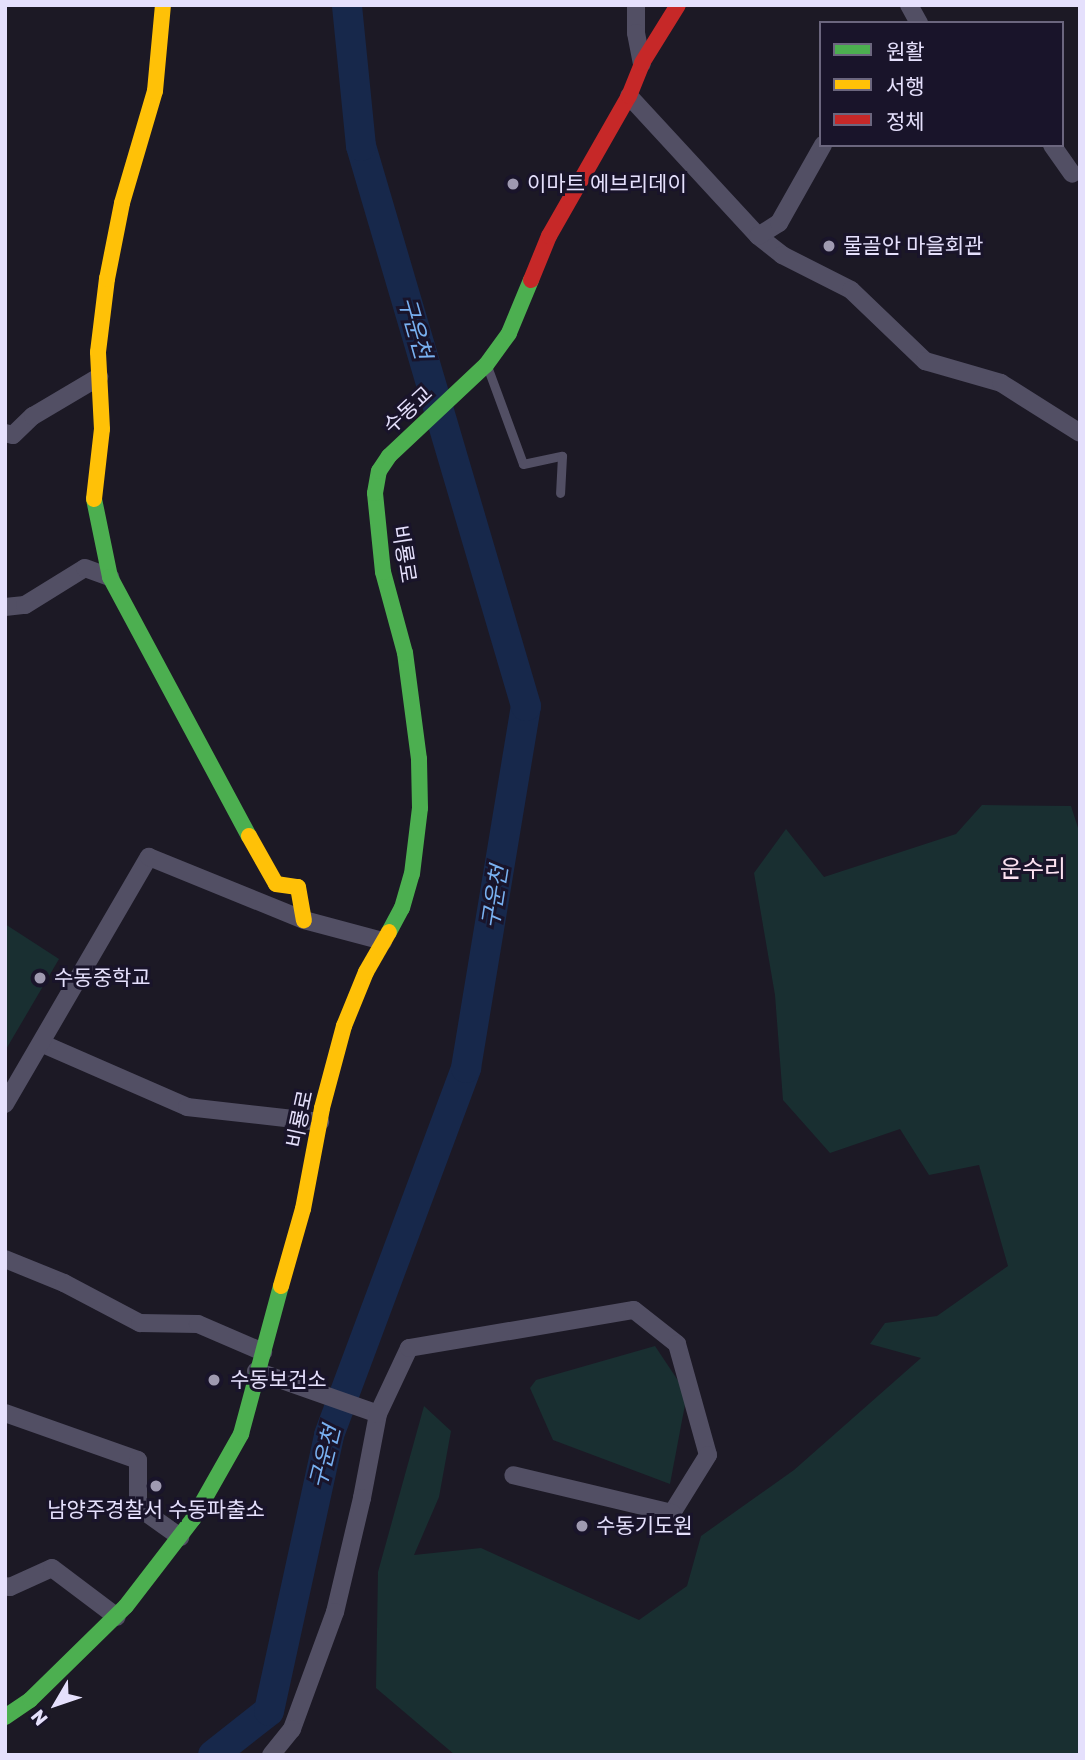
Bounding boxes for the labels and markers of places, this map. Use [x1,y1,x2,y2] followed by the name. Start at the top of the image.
[527,171,687,197] place label: 이마트 에브리데이
[505,176,521,192] marker: 이마트 에브리데이
[843,233,983,259] place label: 물골안 마을회관
[821,238,837,254] marker: 물골안 마을회관
[54,965,151,991] place label: 수동중학교
[32,970,48,986] marker: 수동중학교
[230,1367,327,1393] place label: 수동보건소
[204,1370,224,1390] marker: 수동보건소
[148,1478,164,1494] marker: 남양주경찰서 수동파출소
[47,1497,265,1523] place label: 남양주경찰서 수동파출소
[596,1513,693,1539] place label: 수동기도원
[574,1518,590,1534] marker: 수동기도원

